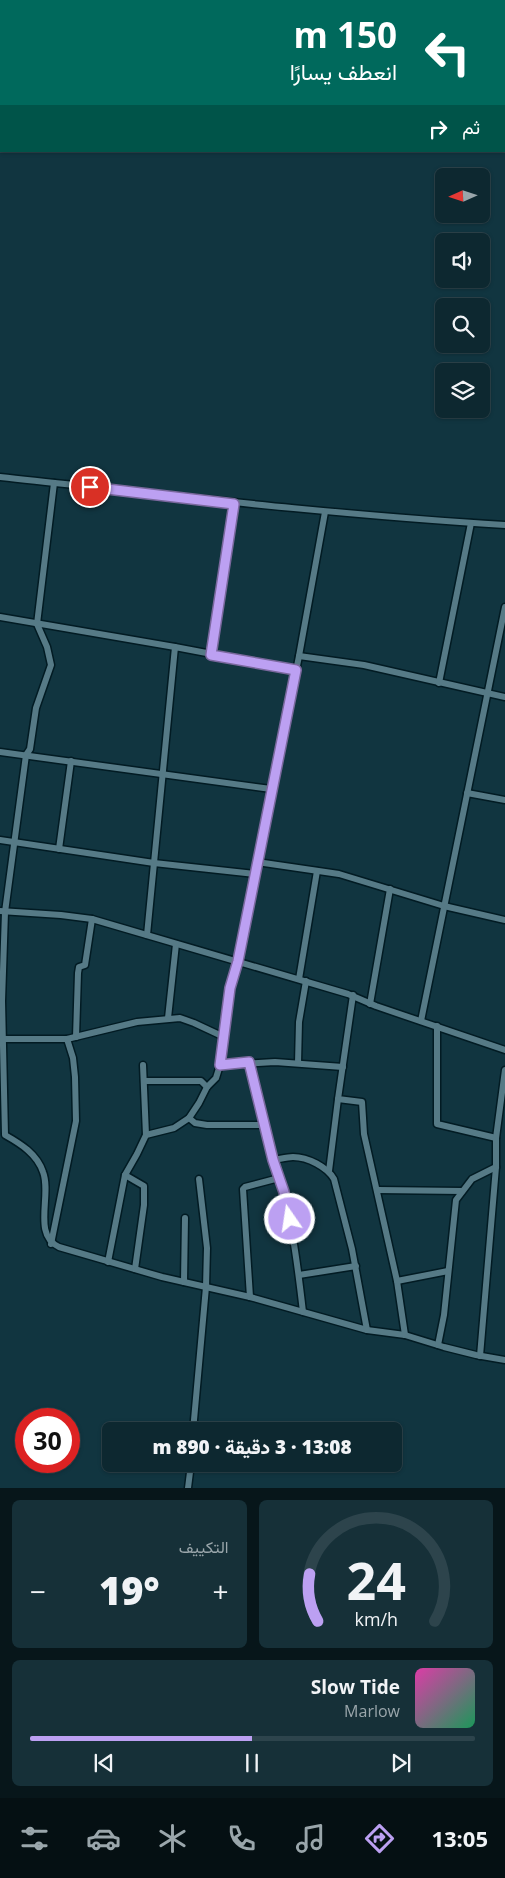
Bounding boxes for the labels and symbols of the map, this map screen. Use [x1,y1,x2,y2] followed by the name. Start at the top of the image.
[435,168,490,222] north arrow
[69,466,111,508] pin
[263,1192,315,1244] position arrow
[15,1408,80,1473] speed limit sign: 30

